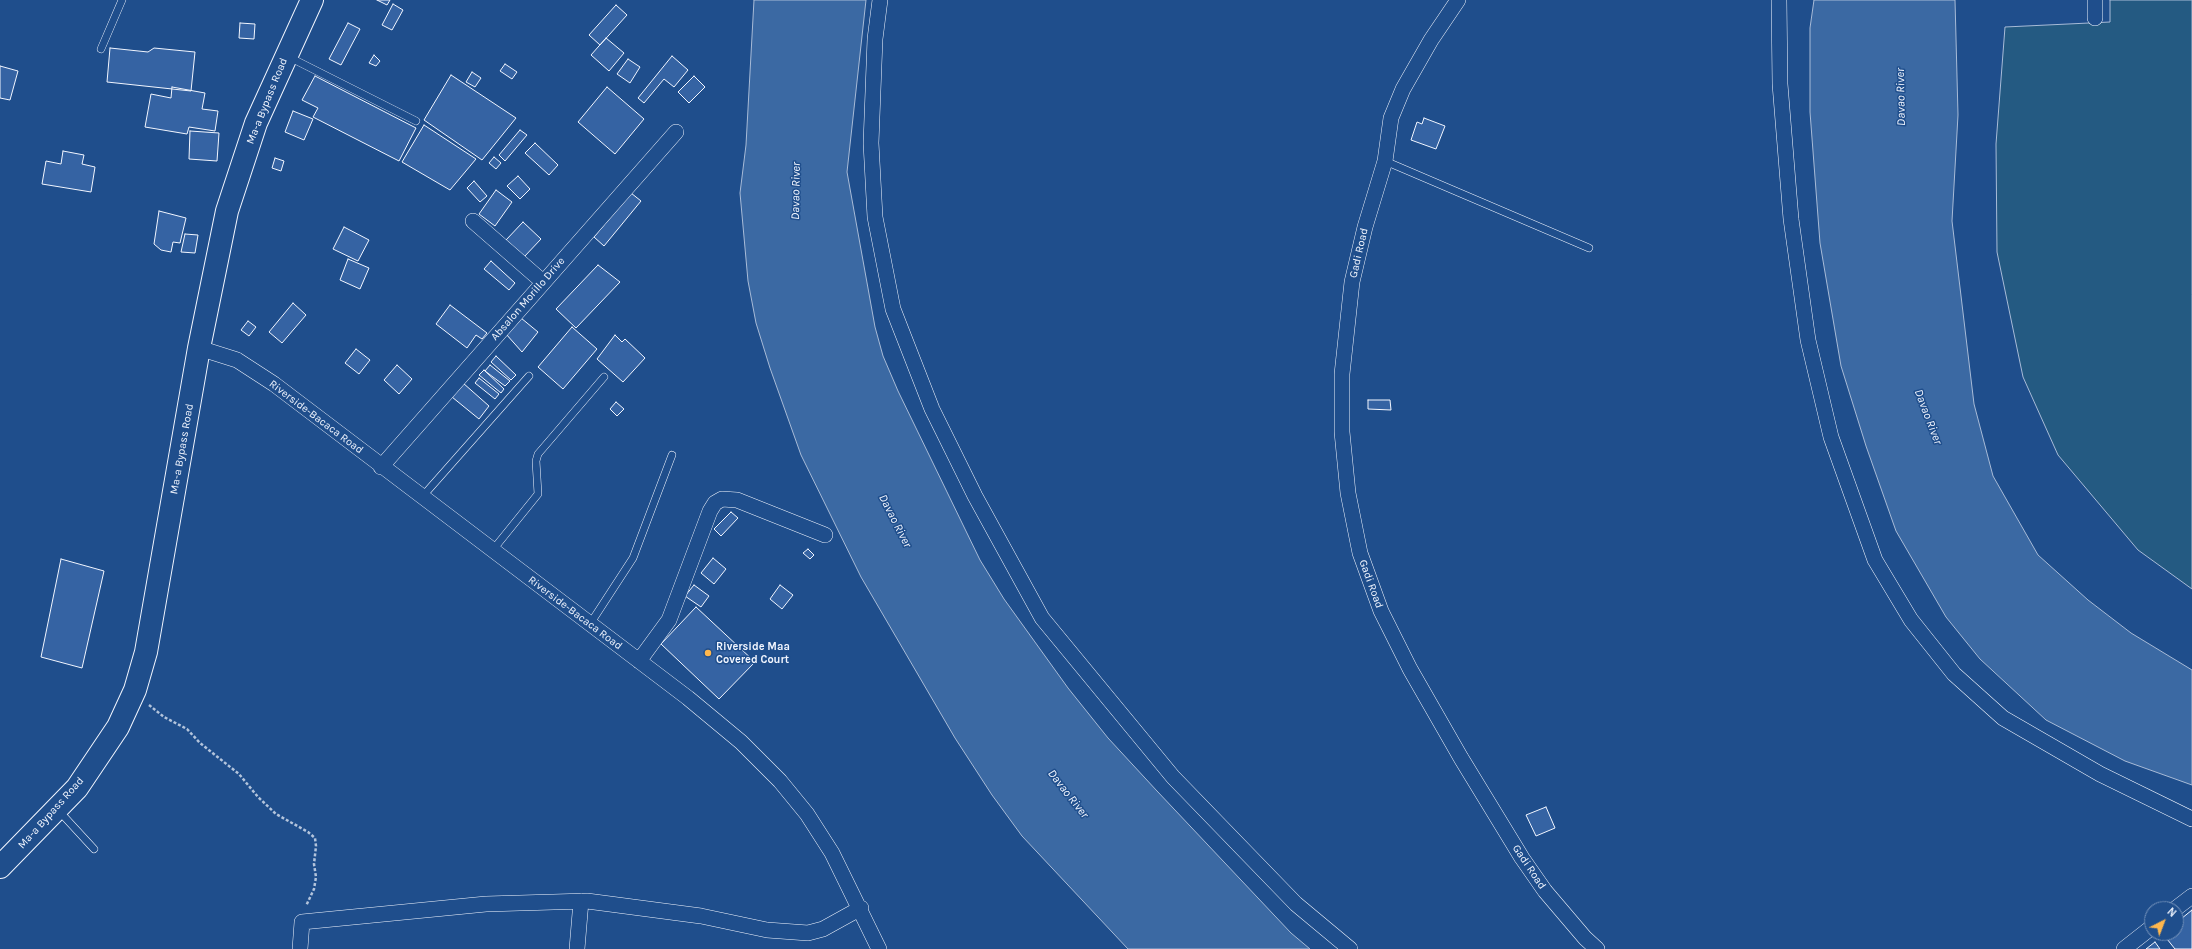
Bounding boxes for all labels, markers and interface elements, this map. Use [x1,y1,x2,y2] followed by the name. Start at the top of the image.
[244,56,290,146] street label: Ma-a Bypass Road
[1893,68,1909,126] water label: Davao River
[788,162,804,220] water label: Davao River
[1347,227,1371,279] street label: Gadi Road
[488,255,568,343] street label: Absalon Morillo Drive
[266,377,366,457] street label: Riverside-Bacaca Road
[1911,387,1945,447] water label: Davao River
[168,403,196,495] street label: Ma-a Bypass Road
[875,492,915,550] water label: Davao River
[1356,558,1386,610] street label: Gadi Road
[525,573,625,653] street label: Riverside-Bacaca Road
[716,640,790,666] place label: Riverside Maa Covered Court
[703,648,713,658] marker: Riverside Maa Covered Court
[1044,767,1092,821] water label: Davao River
[15,774,87,852] street label: Ma-a Bypass Road
[1509,842,1549,892] street label: Gadi Road
[2144,901,2184,941] north arrow
[2164,905,2179,920] text: N

